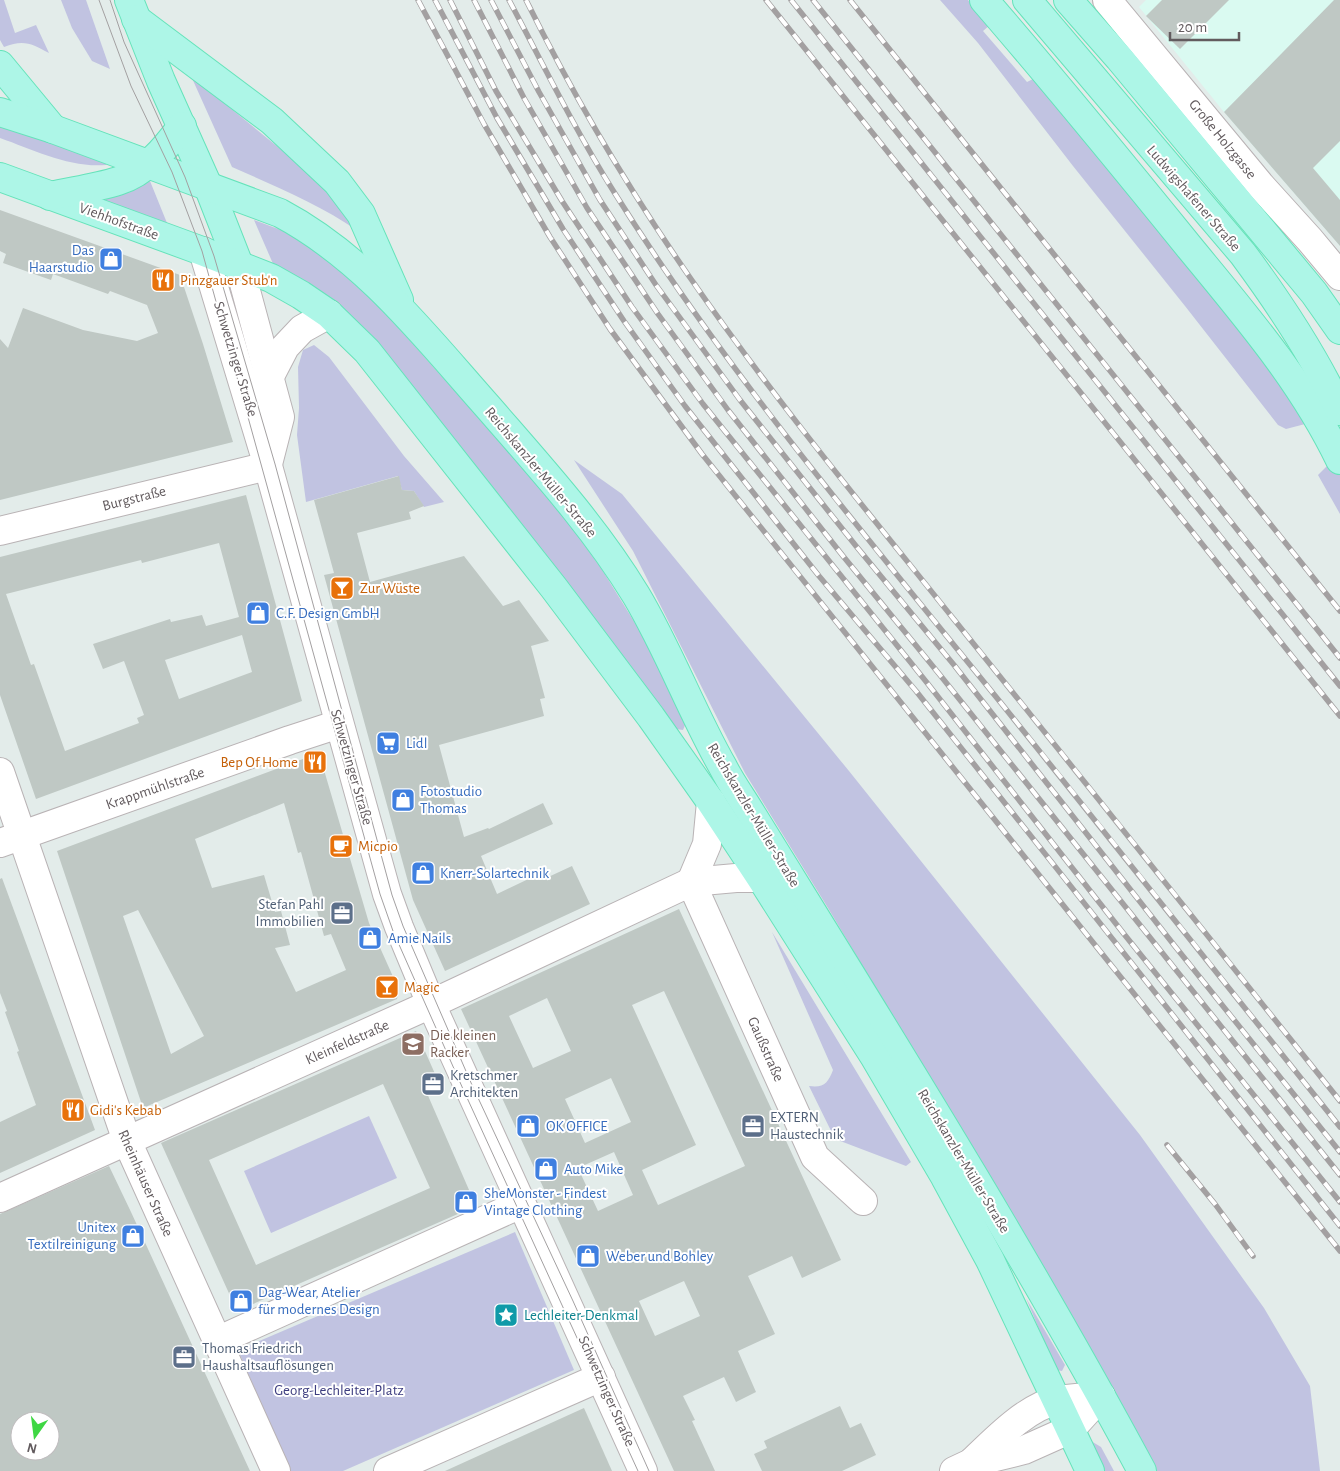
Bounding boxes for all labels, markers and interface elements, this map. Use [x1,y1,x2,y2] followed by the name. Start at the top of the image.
[1170,10,1239,42] scale bar
[1178,20,1207,35] text: 20 m
[1186,97,1259,182] street label: Große Holzgasse
[1144,143,1244,254] street label: Ludwigshafener Straße
[77,200,161,243] street label: Viehhofstraße
[29,243,94,275] place label: Das Haarstudio
[98,246,124,272] shop icon: Das Haarstudio
[150,267,176,293] restaurant icon: Pinzgauer Stub'n
[180,273,278,288] place label: Pinzgauer Stub'n
[211,300,260,419] street label: Schwetzinger Straße
[482,404,599,540] street label: Reichskanzler-Müller-Straße
[101,483,167,514] street label: Burgstraße
[329,575,355,601] bar icon: Zur Wüste
[360,581,420,596] place label: Zur Wüste
[245,600,271,626] shop icon: C.F. Design GmbH
[276,606,380,621] place label: C.F. Design GmbH
[328,708,375,827] street label: Schwetzinger Straße
[375,730,401,756] supermarket icon: Lidl
[406,736,427,751] place label: Lidl
[705,741,803,890] street label: Reichskanzler-Müller-Straße
[302,749,328,775] restaurant icon: Bep Of Home
[220,755,298,770] place label: Bep Of Home
[104,765,206,812] street label: Krappmühlstraße
[420,784,482,816] place label: Fotostudio Thomas
[390,787,416,813] shop icon: Fotostudio Thomas
[328,833,354,859] cafe icon: Micpio
[358,839,398,854] place label: Micpio
[410,860,436,886] shop icon: Knerr-Solartechnik
[440,866,549,881] place label: Knerr-Solartechnik
[256,897,324,929] place label: Stefan Pahl Immobilien
[329,900,355,926] office icon: Stefan Pahl Immobilien
[357,925,383,951] shop icon: Amie Nails
[388,931,451,946] place label: Amie Nails
[374,974,400,1000] bar icon: Magic
[404,980,440,995] place label: Magic
[745,1015,786,1084] street label: Gaußstraße
[303,1017,391,1068] street label: Kleinfeldstraße
[430,1028,496,1060] place label: Die kleinen Racker
[400,1031,426,1057] school or university icon: Die kleinen Racker
[450,1068,518,1100] place label: Kretschmer Architekten
[420,1071,446,1097] office icon: Kretschmer Architekten
[915,1087,1013,1236] street label: Reichskanzler-Müller-Straße
[60,1097,86,1123] restaurant icon: Gidi's Kebab
[90,1103,162,1118] place label: Gidi's Kebab
[770,1110,843,1142] place label: EXTERN Haustechnik
[515,1113,541,1139] shop icon: OK OFFICE
[740,1113,766,1139] office icon: EXTERN Haustechnik
[546,1119,608,1134] place label: OK OFFICE
[115,1128,176,1239] street label: Rheinhäuser Straße
[533,1156,559,1182] shop icon: Auto Mike
[564,1162,624,1177] place label: Auto Mike
[484,1186,607,1218] place label: SheMonster - Findest Vintage Clothing
[453,1189,479,1215] shop icon: SheMonster - Findest Vintage Clothing
[27,1220,117,1252] place label: Unitex Textilreinigung
[120,1223,146,1249] shop icon: Unitex Textilreinigung
[575,1243,601,1269] shop icon: Weber und Bohley
[606,1249,714,1264] place label: Weber und Bohley
[258,1285,380,1317] place label: Dag-Wear, Atelier für modernes Design
[228,1288,254,1314] shop icon: Dag-Wear, Atelier für modernes Design
[493,1302,519,1328] place icon: Lechleiter-Denkmal
[524,1308,639,1323] place label: Lechleiter-Denkmal
[575,1334,638,1449] street label: Schwetzinger Straße
[202,1341,334,1373] place label: Thomas Friedrich Haushaltsauflösungen
[171,1344,197,1370] office icon: Thomas Friedrich Haushaltsauflösungen
[274,1383,404,1398] park label: Georg-Lechleiter-Platz
[10,1411,60,1461] north arrow
[26,1440,39,1456] text: N

